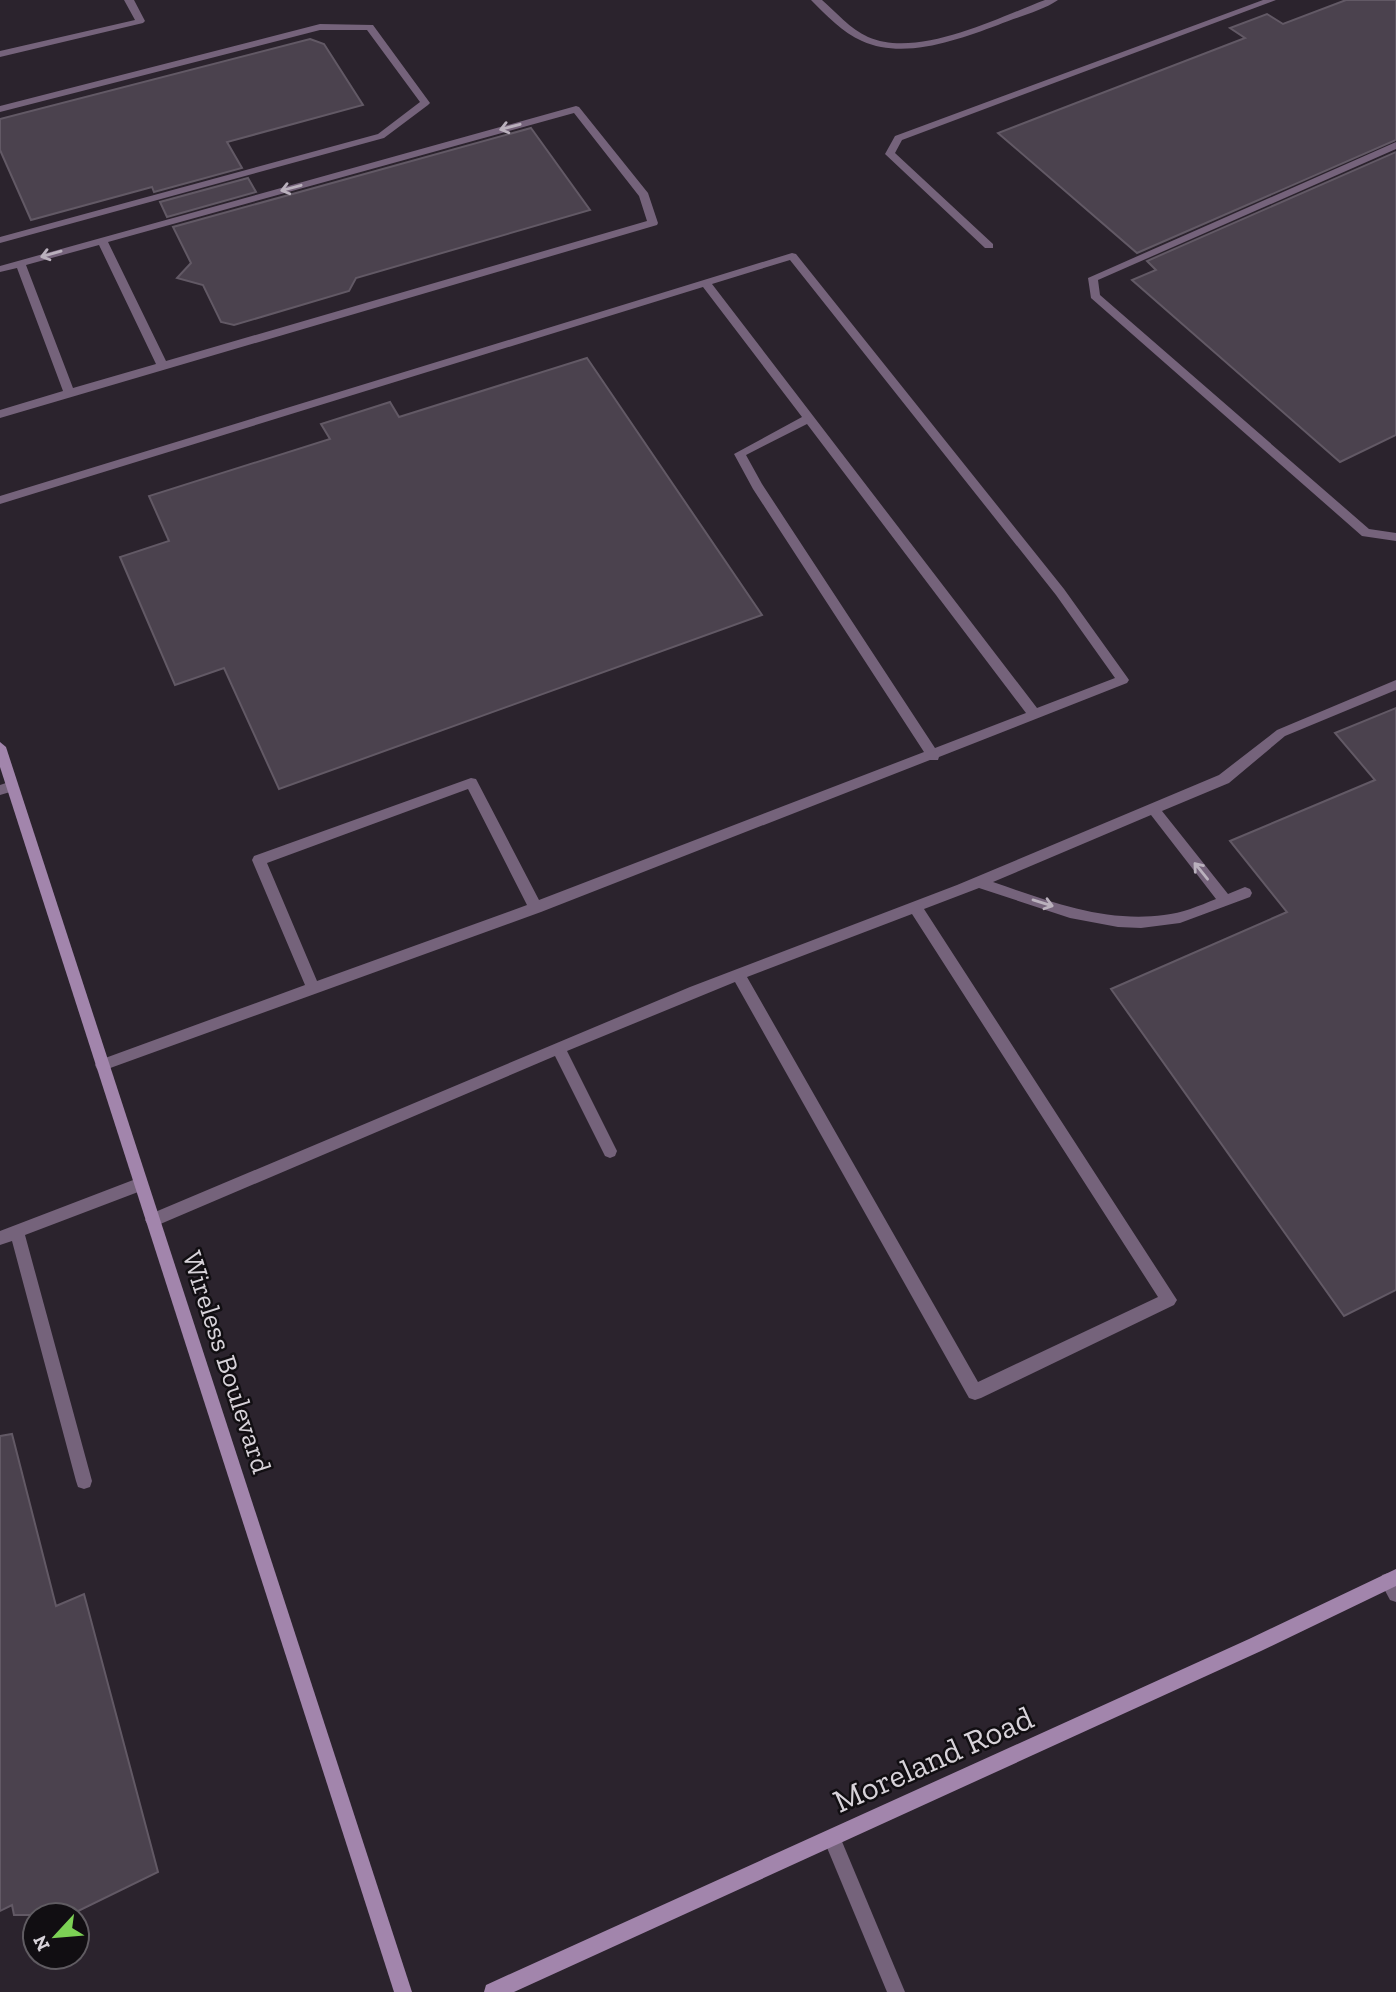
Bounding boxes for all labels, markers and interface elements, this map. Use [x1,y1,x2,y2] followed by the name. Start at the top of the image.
[500,122,522,135] one-way arrow
[280,182,303,195] one-way arrow
[40,249,62,262] one-way arrow
[1194,862,1209,880] one-way arrow
[1032,898,1054,911] one-way arrow
[175,1247,279,1477] street label: Wireless Boulevard
[827,1697,1039,1821] street label: Moreland Road
[21,1901,91,1971] north arrow
[28,1932,55,1955] text: N

